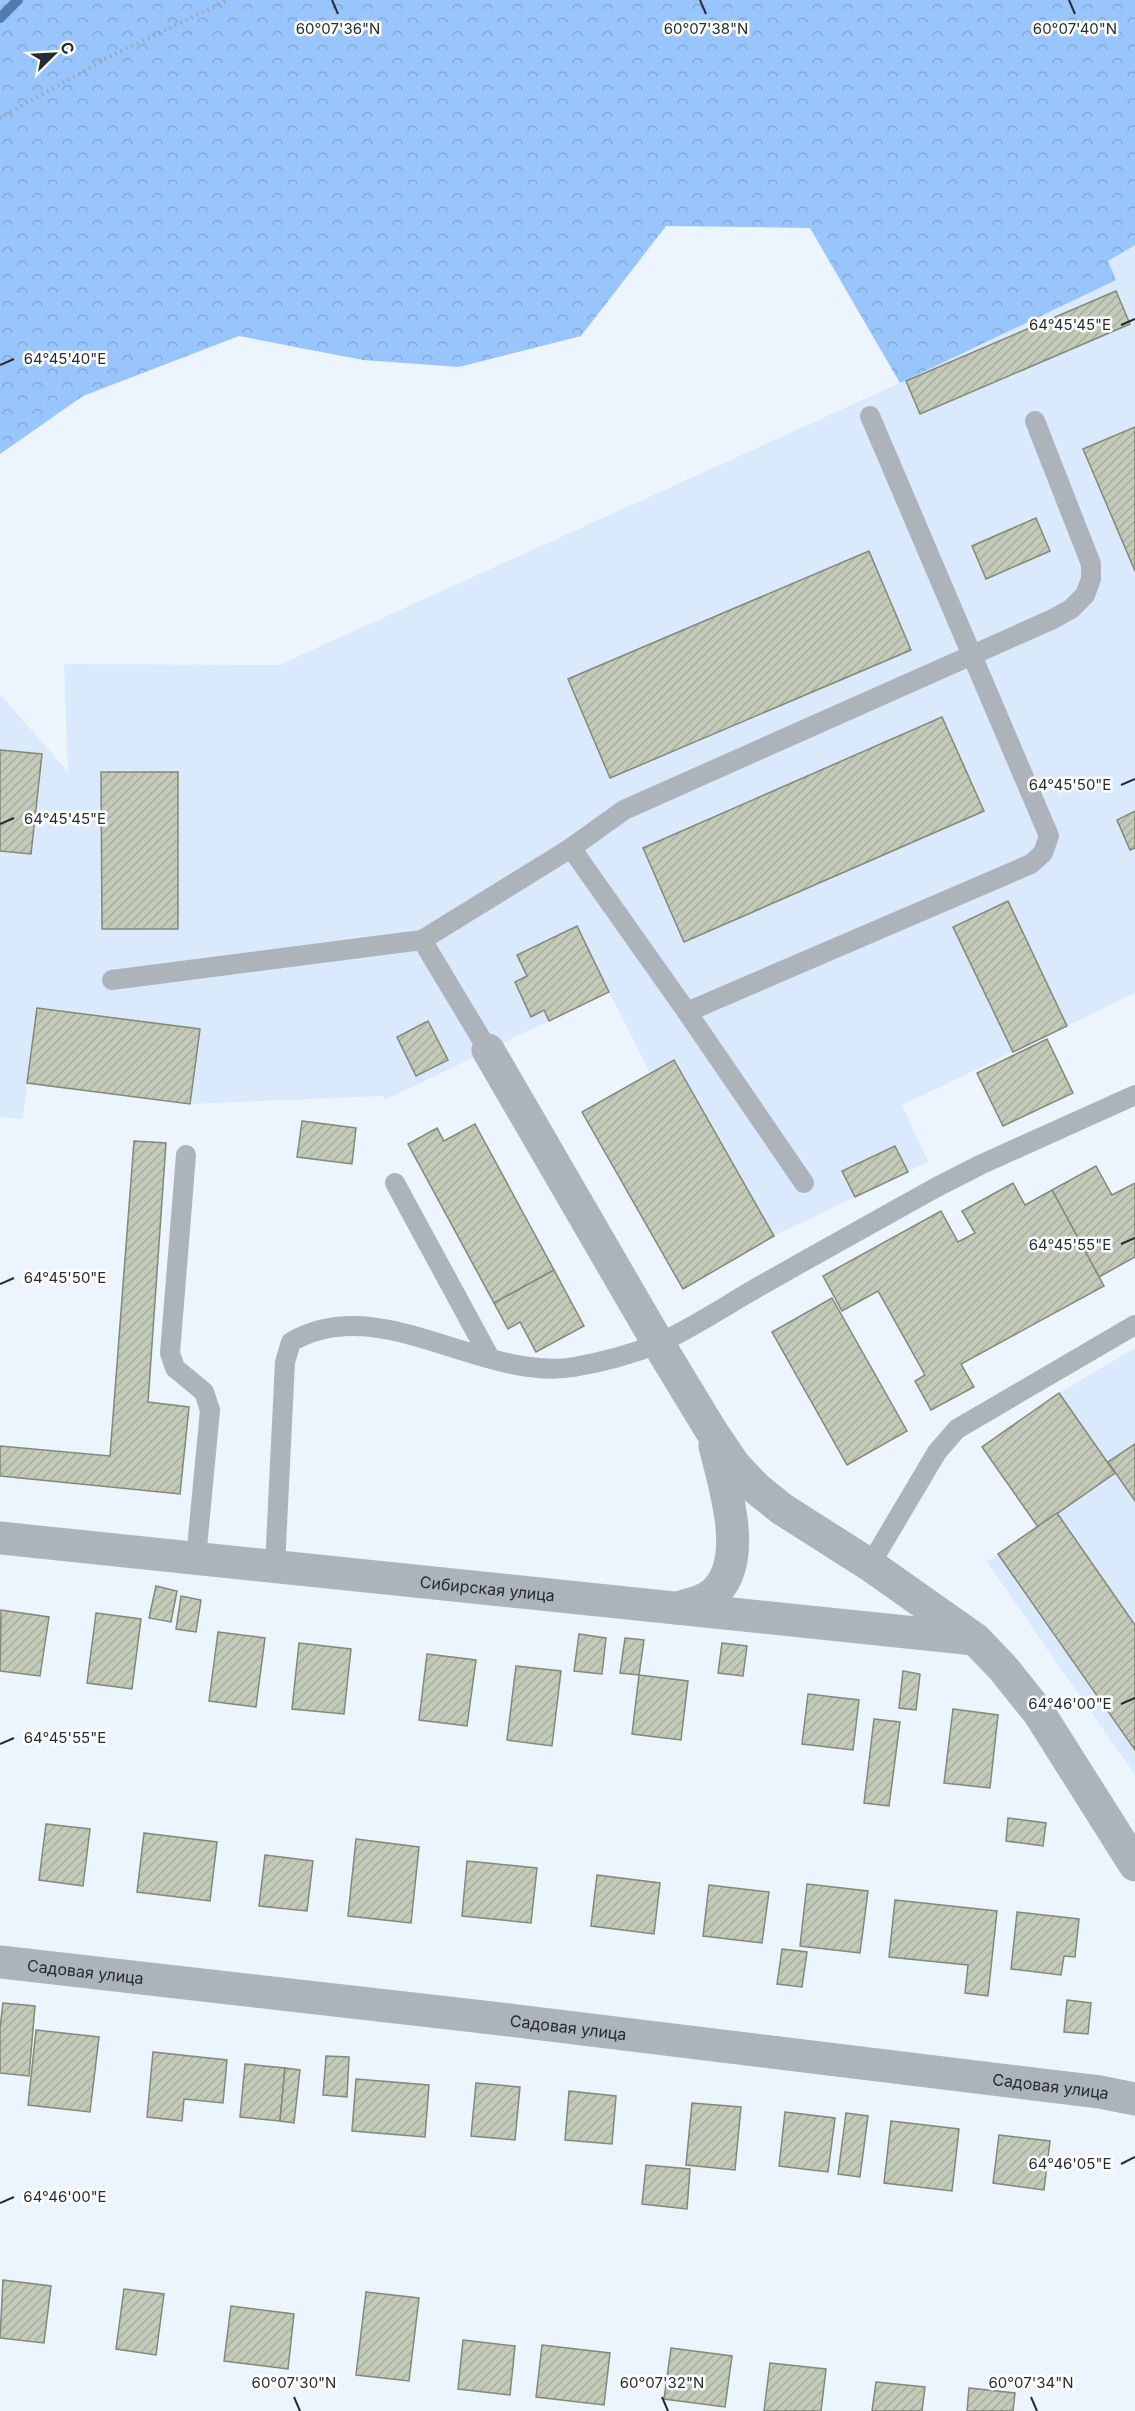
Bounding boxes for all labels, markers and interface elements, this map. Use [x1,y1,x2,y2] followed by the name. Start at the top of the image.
[296,19,380,38] text: 60°07'36"N
[664,19,748,38] text: 60°07'38"N
[1033,19,1117,38] text: 60°07'40"N
[24,24,84,84] north arrow
[56,38,79,58] text: С
[1029,315,1111,334] text: 64°45'45"E
[24,349,106,368] text: 64°45'40"E
[1029,775,1111,794] text: 64°45'50"E
[24,809,106,828] text: 64°45'45"E
[1029,1235,1111,1254] text: 64°45'55"E
[24,1268,106,1287] text: 64°45'50"E
[419,1572,556,1605] street label: Сибирская улица
[1028,1694,1112,1713] text: 64°46'00"E
[24,1728,106,1747] text: 64°45'55"E
[26,1955,145,1988] street label: Садовая улица
[509,2010,628,2044] street label: Садовая улица
[991,2069,1111,2104] street label: Садовая улица
[1029,2154,1111,2173] text: 64°46'05"E
[23,2187,107,2206] text: 64°46'00"E
[252,2373,336,2392] text: 60°07'30"N
[620,2373,704,2392] text: 60°07'32"N
[989,2373,1074,2392] text: 60°07'34"N

